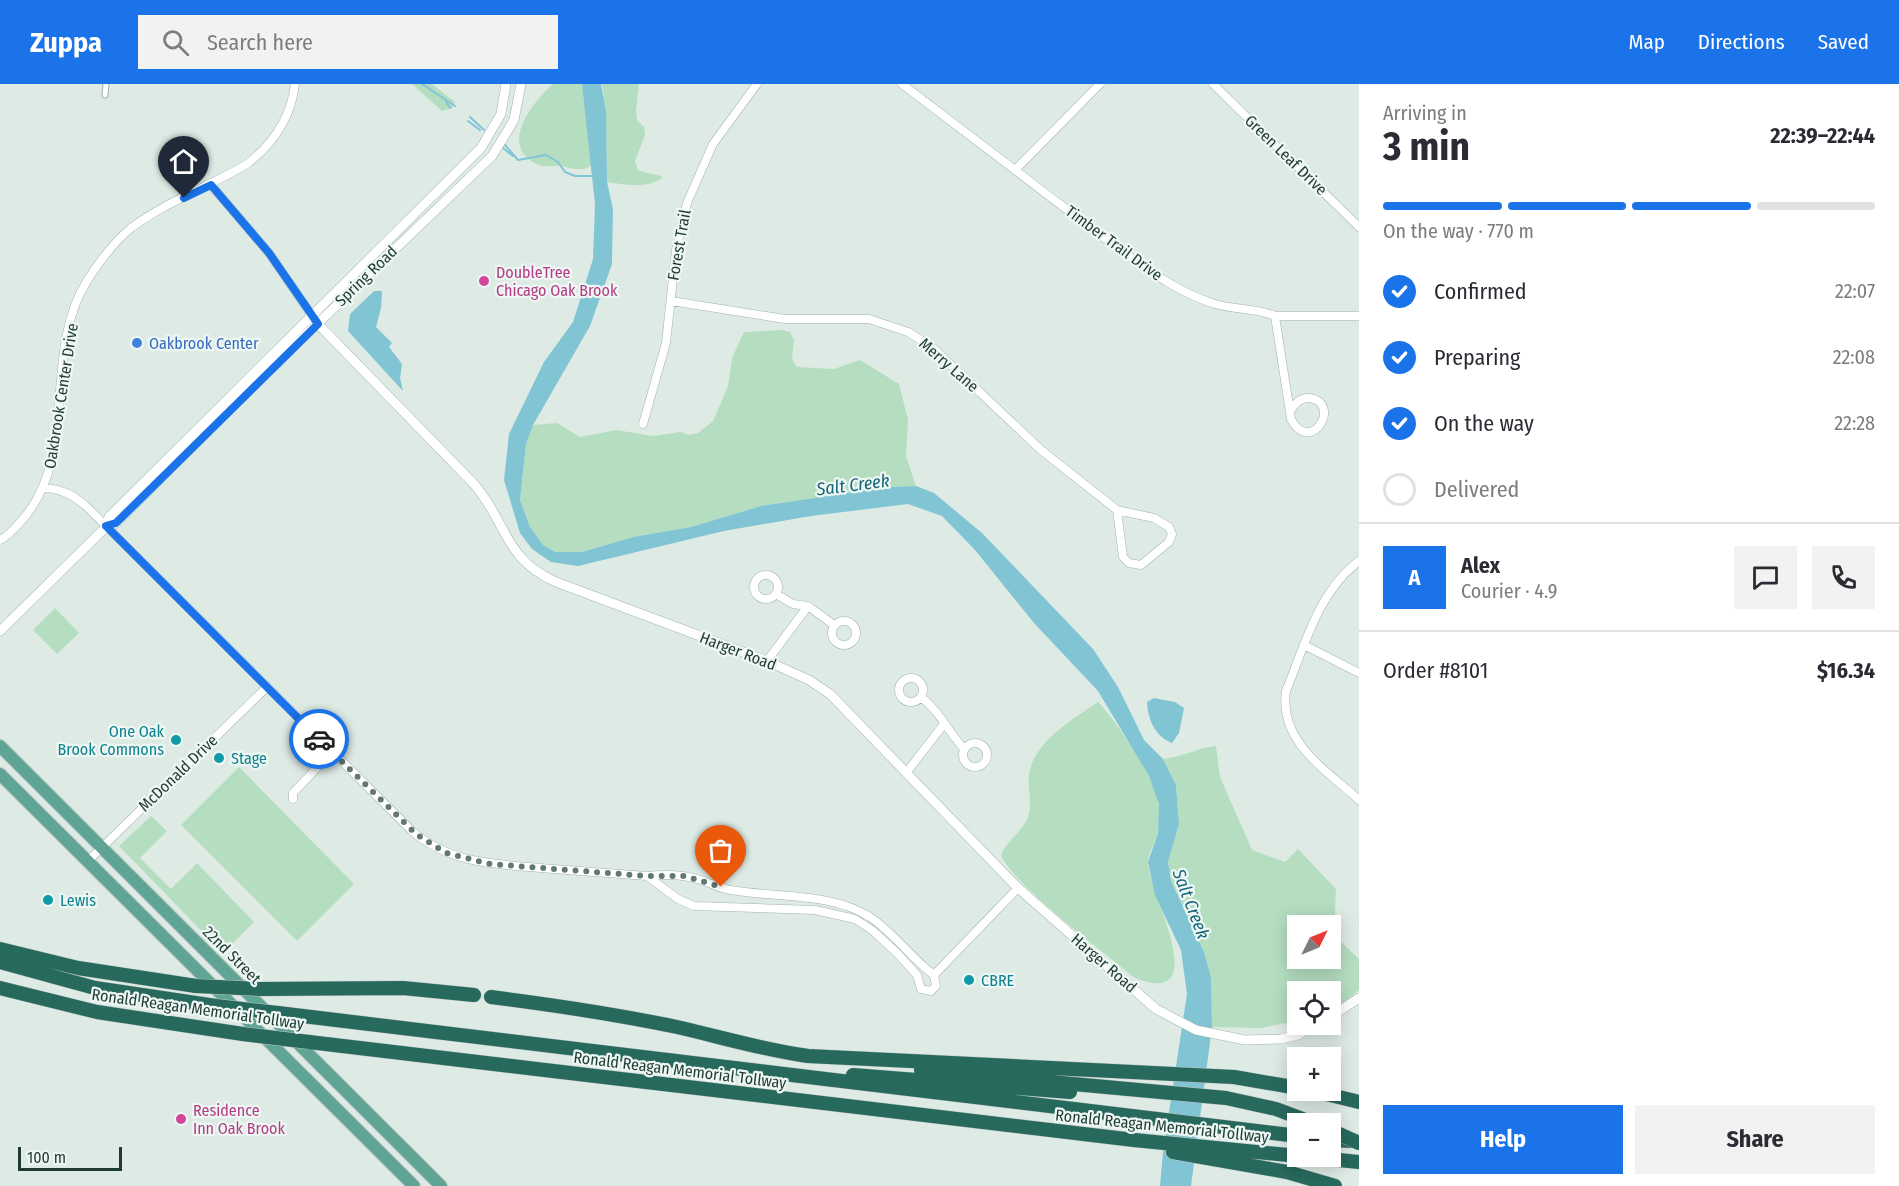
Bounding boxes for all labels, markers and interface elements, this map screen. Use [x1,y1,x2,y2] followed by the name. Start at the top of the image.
[138,15,558,69] search box
[30,26,102,59] text: Zuppa
[159,26,192,59] icon: search
[207,29,313,56] text: Search here
[1628,29,1665,55] text: Map
[1698,29,1785,55] text: Directions
[1818,29,1869,55] text: Saved
[1383,101,1467,125] text: Arriving in
[1241,111,1331,199] street label: Green Leaf Drive
[1770,122,1875,149] text: 22:39–22:44
[1383,124,1470,170] text: 3 min
[158,136,209,198] pin
[167,145,200,178] icon: home
[1062,201,1166,285] street label: Timber Trail Drive
[663,208,695,282] street label: Forest Trail
[1383,219,1534,243] text: On the way · 770 m
[331,242,401,310] street label: Spring Road
[496,263,618,300] place label: DoubleTree Chicago Oak Brook
[477,274,491,288] marker: DoubleTree Chicago Oak Brook
[1383,275,1416,308] icon: check
[1434,278,1527,305] text: Confirmed
[1835,279,1875,303] text: 22:07
[40,322,82,470] street label: Oakbrook Center Drive
[149,334,259,353] place label: Oakbrook Center
[915,334,983,396] street label: Merry Lane
[130,336,144,350] marker: Oakbrook Center
[1383,341,1416,374] icon: check
[1434,344,1520,371] text: Preparing
[1833,345,1875,369] text: 22:08
[1383,407,1416,440] icon: check
[1434,410,1534,437] text: On the way
[1834,411,1875,435] text: 22:28
[814,470,891,501] water label: Salt Creek
[1434,476,1519,503] text: Delivered
[1734,546,1797,609] button: chat
[1812,546,1875,609] button: phone
[1461,552,1500,579] text: Alex
[1409,564,1420,591] text: A
[1461,579,1557,603] text: Courier · 4.9
[697,628,779,674] street label: Harger Road
[1383,657,1488,684] text: Order #8101
[1817,657,1875,684] text: $16.34
[289,709,349,769] courier
[58,722,165,759] place label: One Oak Brook Commons
[303,723,336,756] icon: car
[135,731,221,815] street label: McDonald Drive
[169,733,183,747] marker: One Oak Brook Commons
[231,749,267,768] place label: Stage
[212,751,226,765] marker: Stage
[695,825,746,887] pin
[704,834,737,867] icon: bag
[1167,865,1214,942] water label: Salt Creek
[60,891,96,910] place label: Lewis
[41,893,55,907] marker: Lewis
[1287,915,1341,969] north arrow
[1287,915,1341,1167] map controls
[199,922,265,988] street label: 22nd Street
[1067,929,1141,997] street label: Harger Road
[981,971,1014,990] place label: CBRE
[962,973,976,987] marker: CBRE
[1287,981,1341,1035] button: locate
[91,985,306,1033] street label: Ronald Reagan Memorial Tollway
[1287,1047,1341,1101] button: +
[572,1048,788,1093] street label: Ronald Reagan Memorial Tollway
[193,1101,285,1138] place label: Residence Inn Oak Brook
[1054,1105,1270,1147] street label: Ronald Reagan Memorial Tollway
[1383,1105,1623,1174] button: Help
[1635,1105,1875,1174] button: Share
[174,1112,188,1126] marker: Residence Inn Oak Brook
[1287,1113,1341,1167] button: −
[18,1144,122,1172] scale bar
[27,1148,66,1167] text: 100 m

